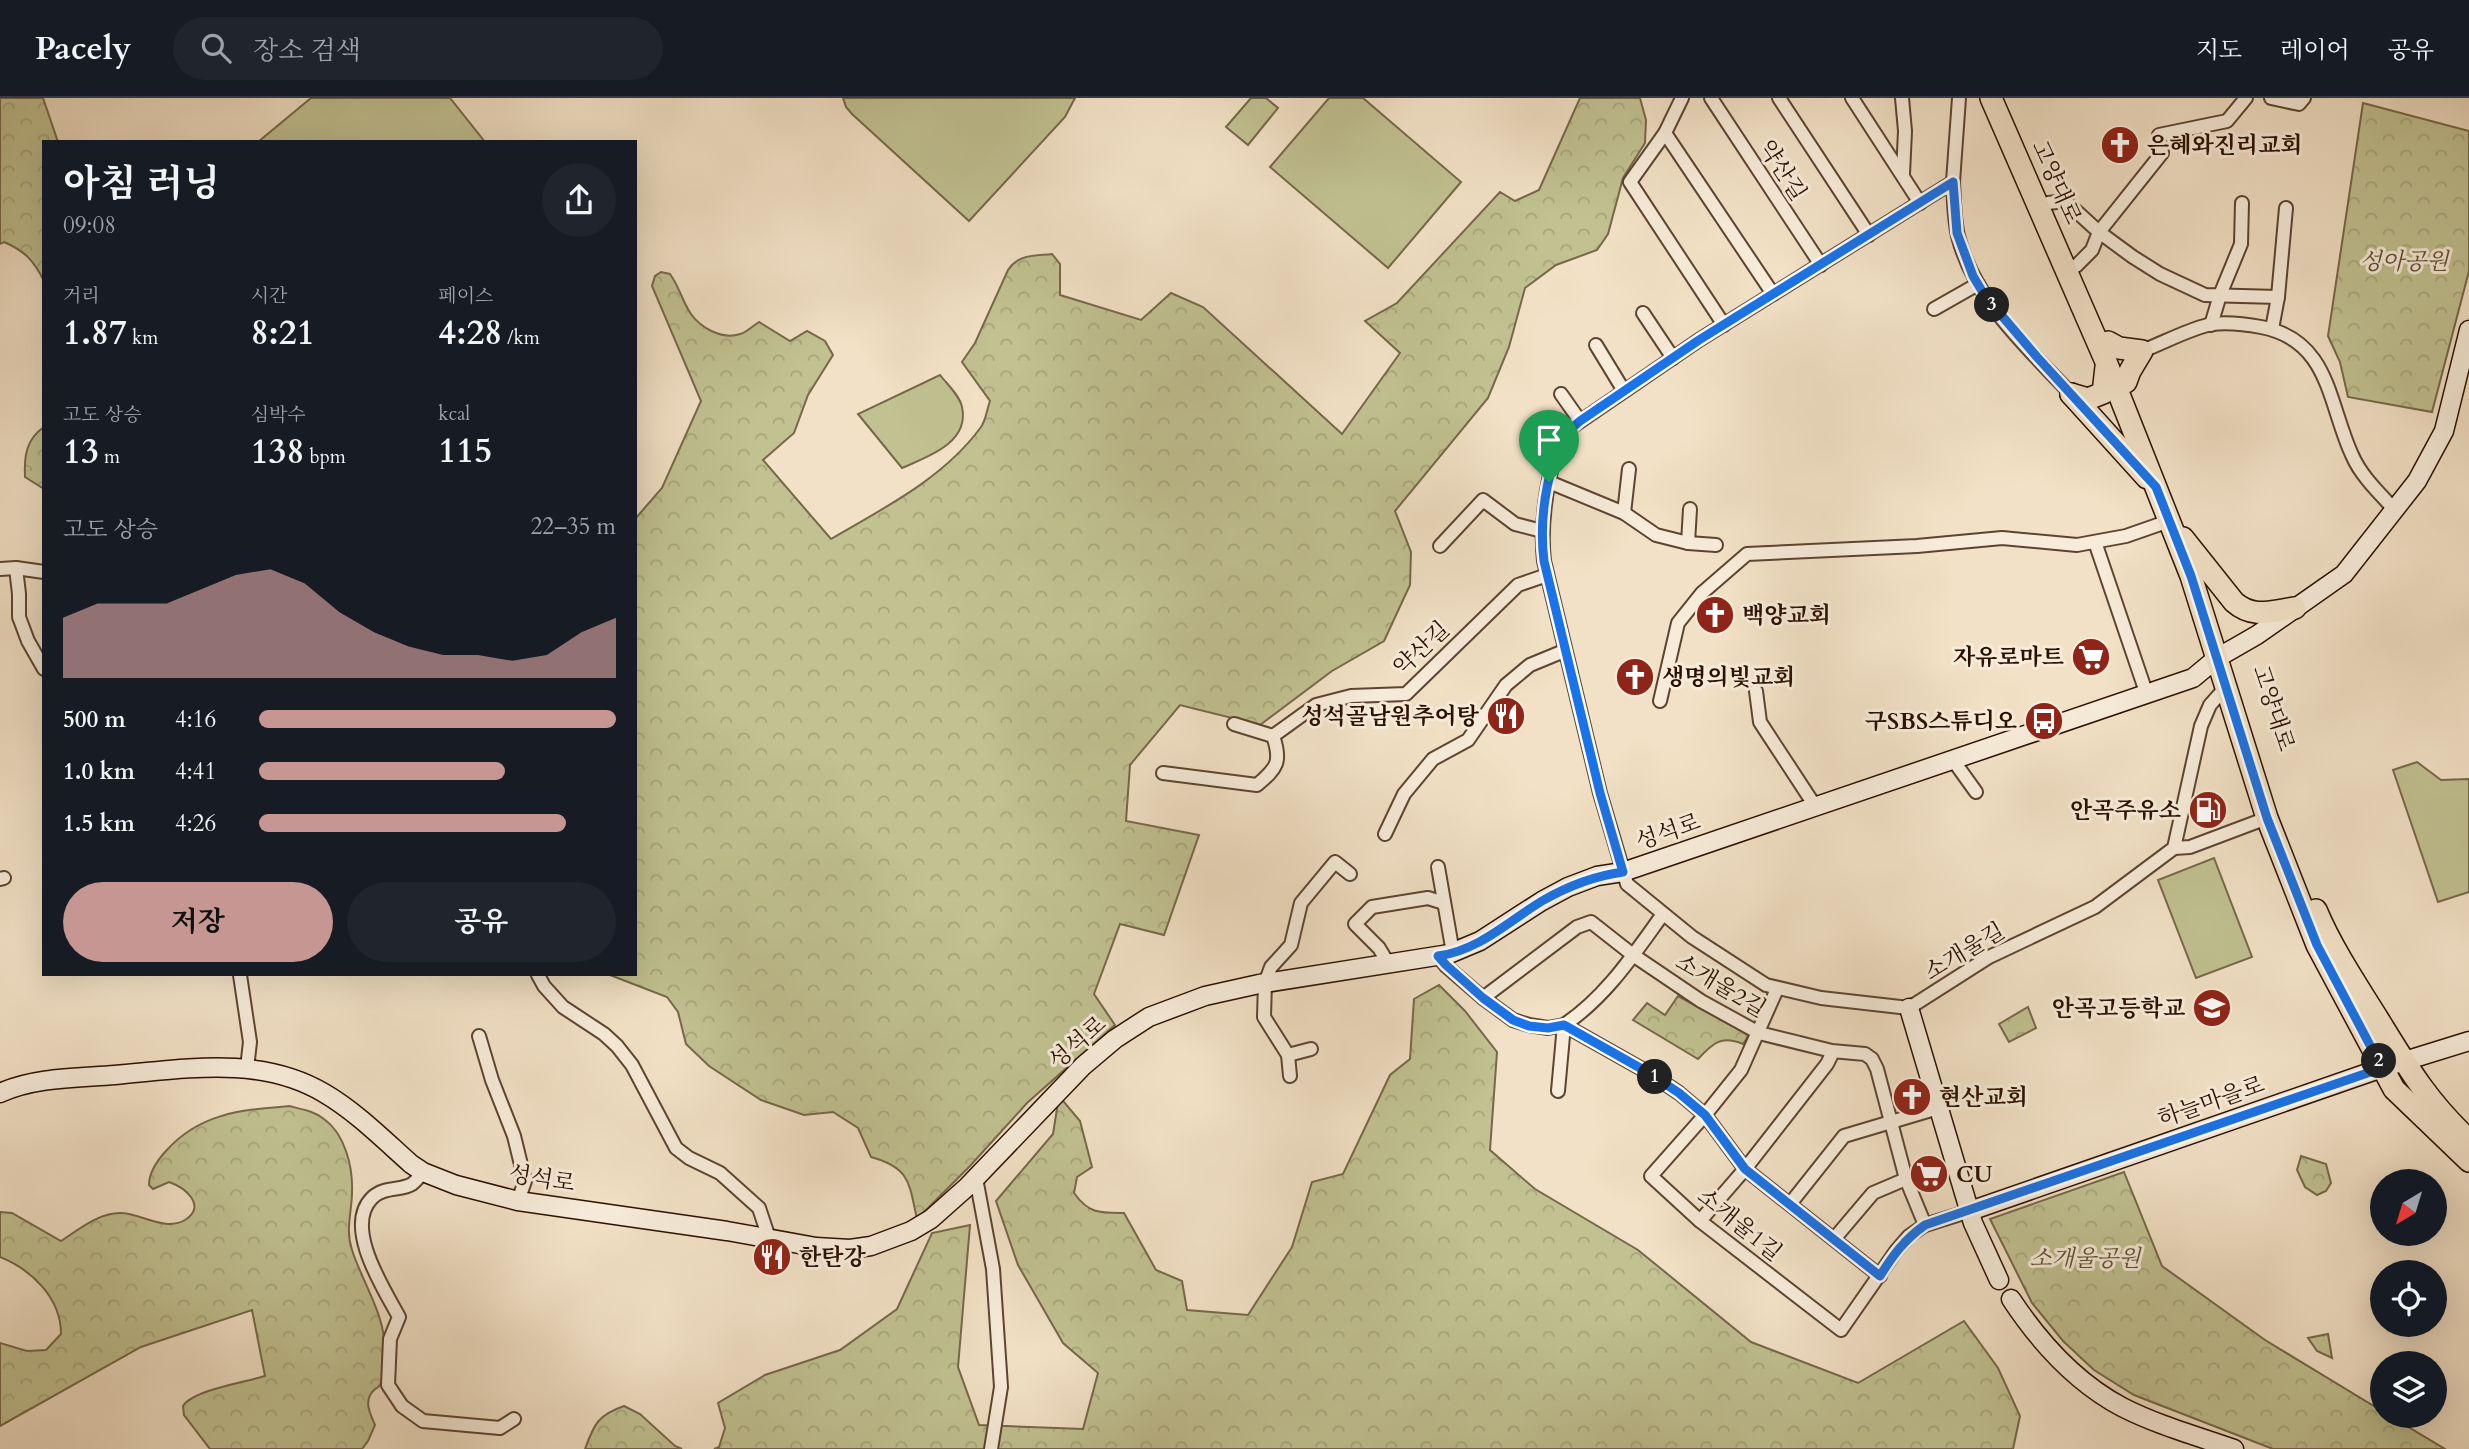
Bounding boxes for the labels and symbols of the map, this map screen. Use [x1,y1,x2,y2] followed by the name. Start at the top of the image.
[2099,124,2141,166] church icon: 은혜와진리교회
[2147,130,2303,161] place label: 은혜와진리교회
[1751,134,1814,207] street label: 약산길
[2024,135,2089,229] street label: 고양대로
[2360,246,2450,277] park label: 성아공원
[1974,288,2010,322] pin: 3
[1519,410,1579,482] pin
[1694,594,1736,636] church icon: 백양교회
[1742,600,1831,631] place label: 백양교회
[1386,614,1456,682] street label: 약산길
[2070,636,2112,678] supermarket icon: 자유로마트
[1953,642,2064,673] place label: 자유로마트
[1614,656,1656,698] church icon: 생명의빛교회
[2245,661,2302,755] street label: 고양대로
[1662,662,1795,693] place label: 생명의빛교회
[1485,695,1527,737] restaurant icon: 성석골남원추어탕
[2023,700,2065,742] bus stop icon: 구SBS스튜디오
[1301,701,1480,732] place label: 성석골남원추어탕
[1865,706,2017,737] place label: 구SBS스튜디오
[2187,789,2229,831] fuel station icon: 안곡주유소
[2070,795,2181,826] place label: 안곡주유소
[1632,806,1705,857] street label: 성석로
[1918,915,2010,988] street label: 소개울길
[1670,946,1772,1025] street label: 소개울2길
[2191,987,2233,1029] school or university icon: 안곡고등학교
[2052,993,2186,1024] place label: 안곡고등학교
[1042,1009,1113,1076] street label: 성석로
[2362,1044,2396,1079] pin: 2
[1638,1060,1672,1094] pin: 1
[2154,1069,2269,1134] street label: 하늘마을로
[1891,1076,1933,1118] church icon: 현산교회
[1939,1082,2028,1113] place label: 현산교회
[1908,1153,1950,1195] supermarket icon: CU
[507,1158,577,1199] street label: 성석로
[1956,1159,1993,1190] place label: CU
[2370,1169,2446,1246] north arrow
[1691,1181,1789,1268] street label: 소개울1길
[751,1236,793,1278] restaurant icon: 한탄강
[799,1242,866,1273] place label: 한탄강
[2029,1243,2142,1274] park label: 소개울공원

